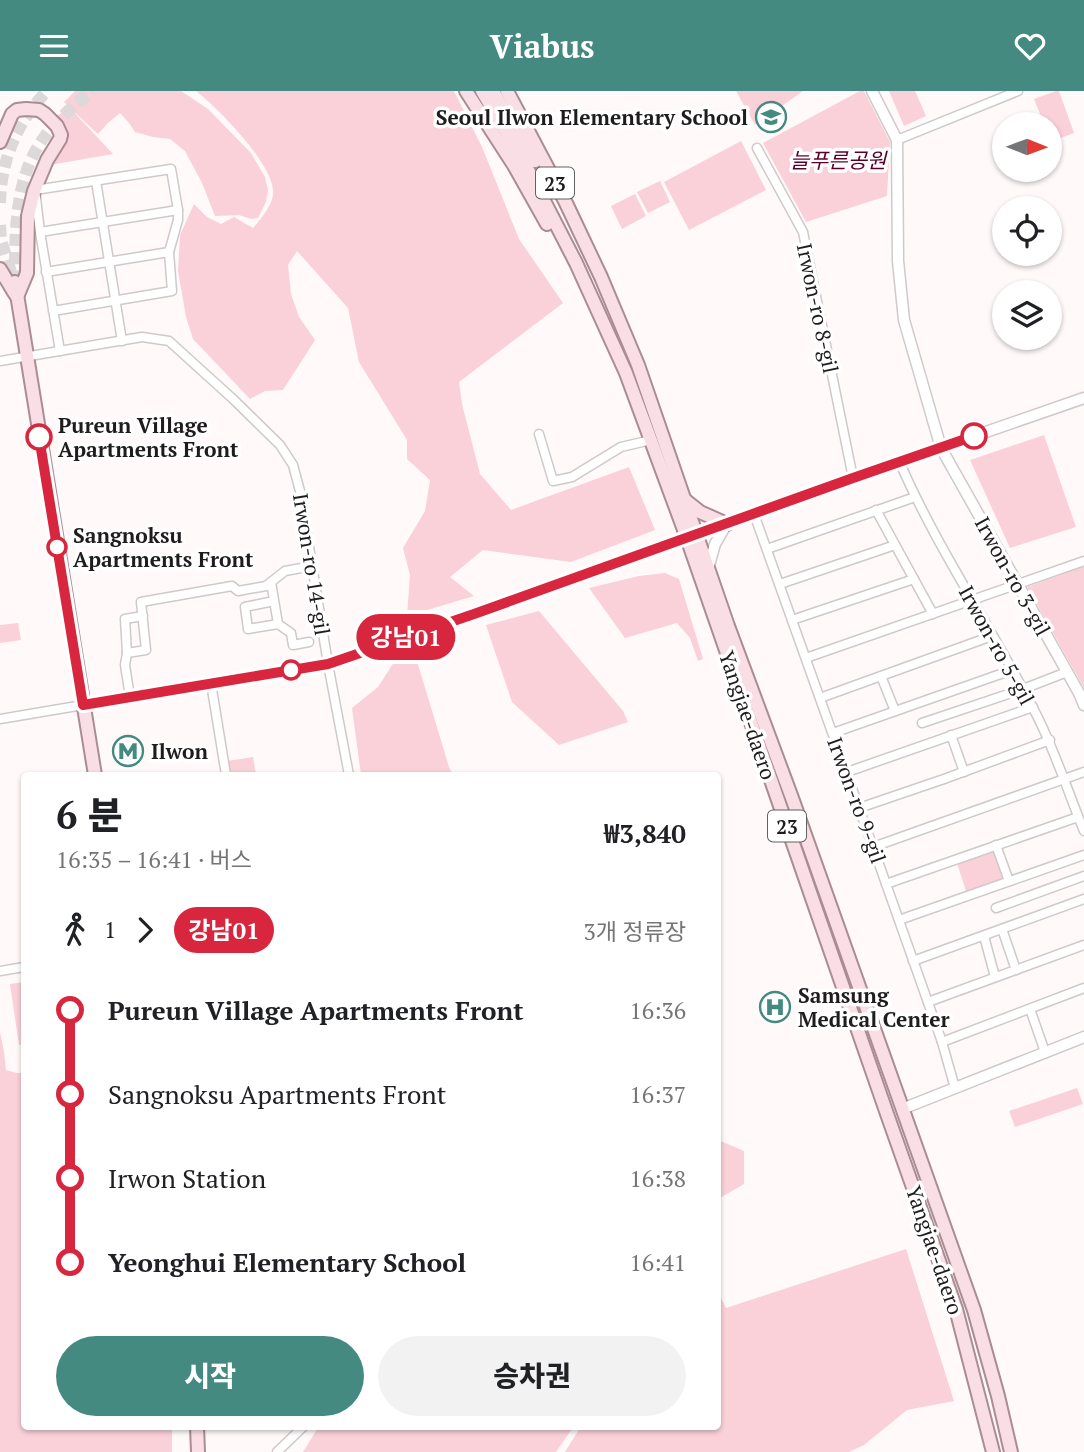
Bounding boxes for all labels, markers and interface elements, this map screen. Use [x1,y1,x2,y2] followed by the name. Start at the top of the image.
[489,25,595,67] text: Viabus
[35,27,73,65] icon: menu
[1011,27,1049,65] icon: heart
[754,100,788,134] school or university icon: Seoul Ilwon Elementary School
[436,103,748,131] place label: Seoul Ilwon Elementary School
[992,112,1062,182] north arrow
[992,112,1062,350] map controls
[790,146,888,174] park label: 늘푸른공원
[536,167,574,199] road number: 23
[992,196,1062,266] button: locate
[791,240,845,376] street label: Irwon-ro 8-gil
[992,280,1062,350] button: layers
[58,411,239,463] place label: Pureun Village Apartments Front
[961,423,987,449] unlabelled marker
[26,424,52,450] marker: Pureun Village Apartments Front
[287,491,337,637] street label: Irwon-ro 14-gil
[969,511,1057,641] street label: Irwon-ro 3-gil
[73,521,254,573] place label: Sangnoksu Apartments Front
[47,537,67,557] marker: Sangnoksu Apartments Front
[953,580,1041,710] street label: Irwon-ro 5-gil
[357,614,455,660] line badge: 강남01
[370,621,442,653] text: 강남01
[713,647,783,783] street label: Yangjae-daero
[281,660,301,680] unlabelled marker
[821,733,893,867] street label: Irwon-ro 9-gil
[111,734,145,768] metro station icon: Ilwon
[151,737,208,765] place label: Ilwon
[56,790,123,840] text: 6 분
[768,811,806,841] road number: 23
[604,816,686,850] text: ₩3,840
[56,844,252,875] text: 16:35 – 16:41 · 버스
[56,911,94,949] icon: walk
[126,911,164,949] icon: forward
[104,914,116,945] text: 1
[188,914,260,946] text: 강남01
[584,916,686,947] text: 3개 정류장
[798,981,950,1033] place label: Samsung Medical Center
[758,990,792,1024] hospital icon: Samsung Medical Center
[108,993,524,1027] text: Pureun Village Apartments Front
[629,995,686,1026] text: 16:36
[108,1077,446,1111] text: Sangnoksu Apartments Front
[629,1079,686,1110] text: 16:37
[108,1161,266,1195] text: Irwon Station
[629,1163,686,1194] text: 16:38
[900,1182,970,1318] street label: Yangjae-daero
[108,1245,466,1279] text: Yeonghui Elementary School
[629,1247,686,1278] text: 16:41
[56,1336,364,1416] button: 시작
[378,1336,686,1416] button: 승차권

